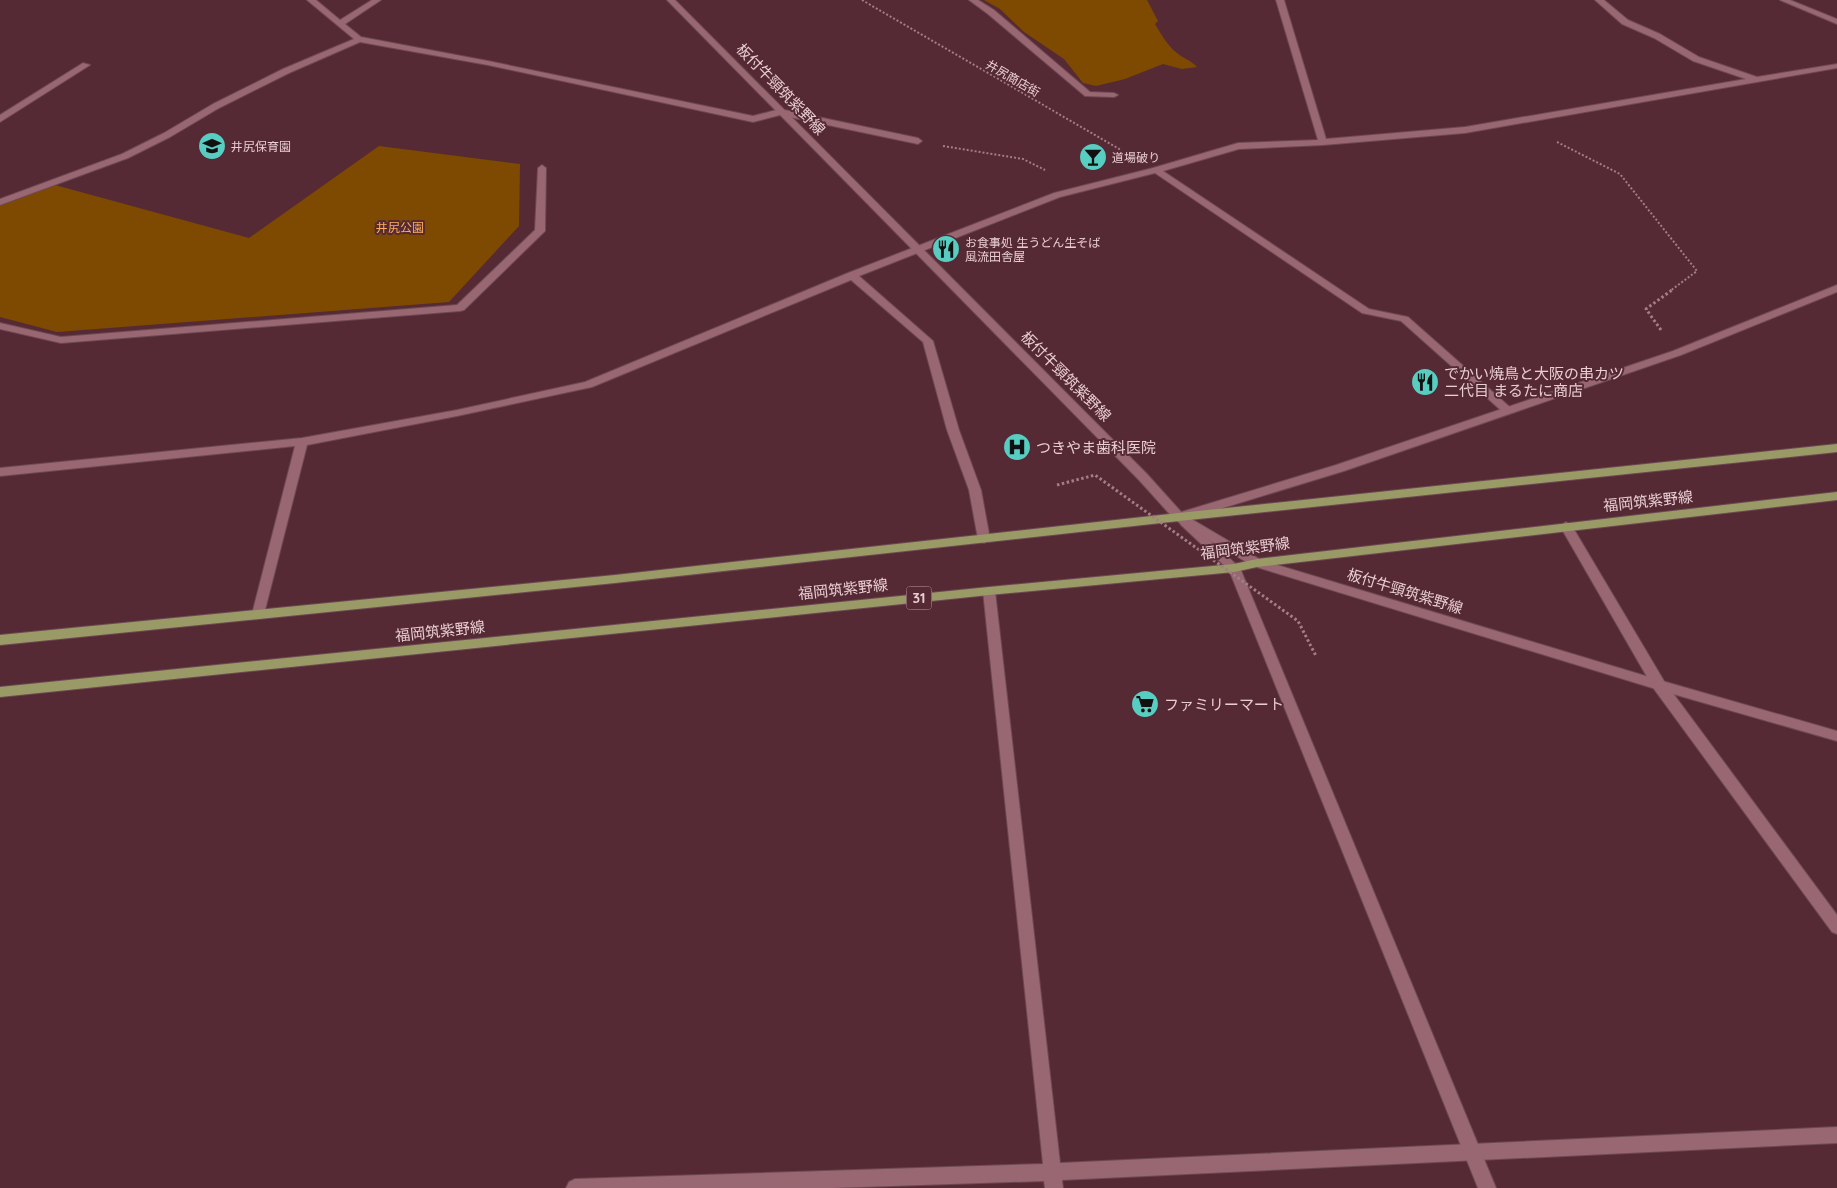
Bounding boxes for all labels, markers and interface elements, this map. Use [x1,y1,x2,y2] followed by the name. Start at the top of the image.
[732,39,830,139] street label: 板付牛頸筑紫野線
[983,57,1043,99] street label: 井尻商店街
[197,131,227,161] school or university icon: 井尻保育園
[231,139,291,154] place label: 井尻保育園
[1078,142,1108,172] bar icon: 道場破り
[1112,150,1160,165] place label: 道場破り
[376,220,424,235] park label: 井尻公園
[931,234,961,264] restaurant icon: お食事処 生うどん生そば 風流田舎屋
[965,235,1100,264] place label: お食事処 生うどん生そば 風流田舎屋
[1017,327,1115,425] street label: 板付牛頸筑紫野線
[1444,364,1624,400] place label: でかい焼鳥と大阪の串カツ 二代目 まるたに商店
[1410,367,1440,397] restaurant icon: でかい焼鳥と大阪の串カツ 二代目 まるたに商店
[1002,432,1032,462] hospital icon: つきやま歯科医院
[1036,438,1156,457] place label: つきやま歯科医院
[1602,487,1694,515] street label: 福岡筑紫野線
[1199,533,1291,563] street label: 福岡筑紫野線
[1345,564,1465,618] street label: 板付牛頸筑紫野線
[797,575,889,603] street label: 福岡筑紫野線
[906,586,932,610] road number: 31
[394,617,486,645] street label: 福岡筑紫野線
[1130,689,1160,719] supermarket icon: ファミリーマート
[1164,695,1284,714] place label: ファミリーマート

